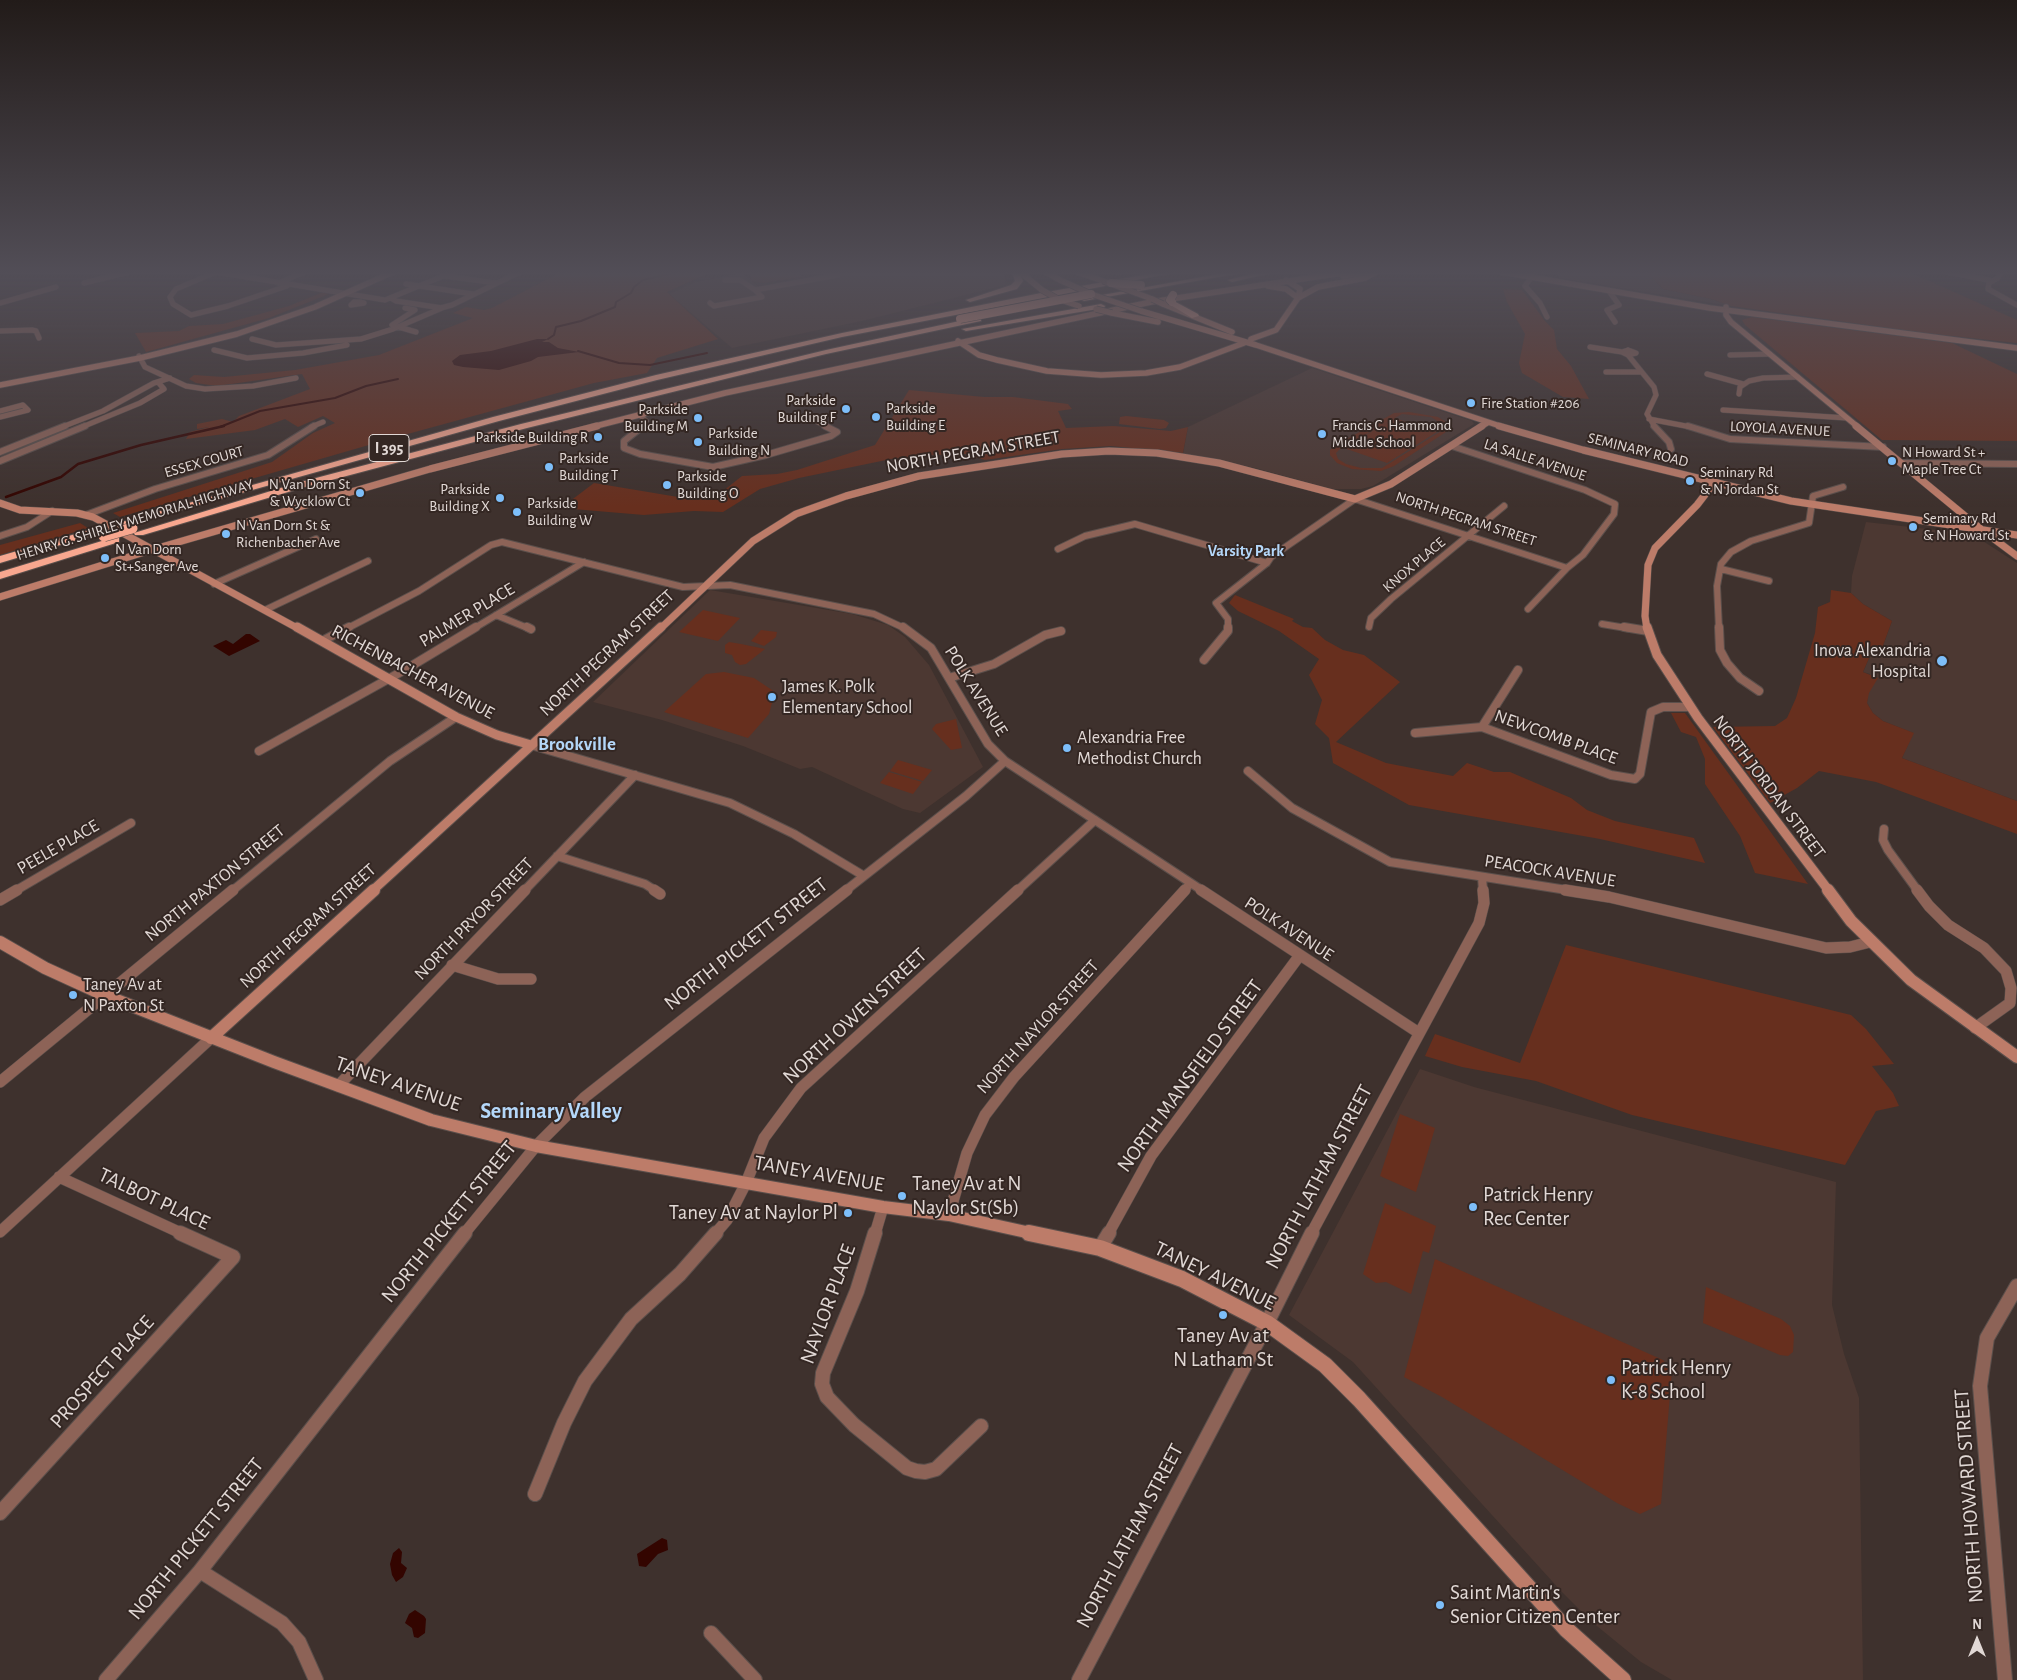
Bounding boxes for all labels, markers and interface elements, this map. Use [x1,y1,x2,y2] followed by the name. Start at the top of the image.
[778,391,836,426] place label: Parkside Building F
[1481,394,1580,412] place label: Fire Station #206
[1465,397,1477,409] marker: Fire Station #206
[886,399,945,434] place label: Parkside Building E
[624,400,688,435] place label: Parkside Building M
[840,403,852,415] marker: Parkside Building F
[870,411,882,423] marker: Parkside Building E
[692,412,704,424] marker: Parkside Building M
[1332,416,1452,451] place label: Francis C. Hammond Middle School
[1730,417,1830,441] street label: LOYOLA AVENUE
[708,424,770,459] place label: Parkside Building N
[884,426,1062,478] street label: NORTH PEGRAM STREET
[475,428,588,446] place label: Parkside Building R
[1316,428,1328,440] marker: Francis C. Hammond Middle School
[1586,429,1690,471] street label: SEMINARY ROAD
[592,431,604,443] marker: Parkside Building R
[369,434,409,462] road number: I 395
[1482,435,1588,485] street label: LA SALLE AVENUE
[692,436,704,448] marker: Parkside Building N
[162,442,246,482] street label: ESSEX COURT
[1902,443,1985,478] place label: N Howard St + Maple Tree Ct
[559,449,618,484] place label: Parkside Building T
[1886,455,1898,467] marker: N Howard St + Maple Tree Ct
[543,461,555,473] marker: Parkside Building T
[1700,463,1779,498] place label: Seminary Rd & N Jordan St
[677,467,738,502] place label: Parkside Building O
[14,475,256,565] street label: HENRY G. SHIRLEY MEMORIAL HIGHWAY
[269,475,350,510] place label: N Van Dorn St & Wycklow Ct
[1684,475,1696,487] marker: Seminary Rd & N Jordan St
[661,479,673,491] marker: Parkside Building O
[429,480,490,515] place label: Parkside Building X
[354,487,366,499] marker: N Van Dorn St & Wycklow Ct
[1393,488,1539,550] street label: NORTH PEGRAM STREET
[494,492,506,504] marker: Parkside Building X
[527,494,592,529] place label: Parkside Building W
[511,506,523,518] marker: Parkside Building W
[1923,509,2009,544] place label: Seminary Rd & N Howard St
[236,516,340,551] place label: N Van Dorn St & Richenbacher Ave
[1907,521,1919,533] marker: Seminary Rd & N Howard St
[220,528,232,540] marker: N Van Dorn St & Richenbacher Ave
[1379,534,1449,596] street label: KNOX PLACE
[115,540,198,575] place label: N Van Dorn St+Sanger Ave
[1208,541,1284,561] district label: Varsity Park
[99,552,111,564] marker: N Van Dorn St+Sanger Ave
[415,578,519,652] street label: PALMER PLACE
[535,585,679,721] street label: NORTH PEGRAM STREET
[328,620,498,724] street label: RICHENBACHER AVENUE
[1814,640,1931,682] place label: Inova Alexandria Hospital
[940,642,1012,740] street label: POLK AVENUE
[1935,654,1949,668] marker: Inova Alexandria Hospital
[782,676,912,719] place label: James K. Polk Elementary School
[766,691,778,703] marker: James K. Polk Elementary School
[1492,705,1620,769] street label: NEWCOMB PLACE
[1708,711,1830,863] street label: NORTH JORDAN STREET
[1077,727,1202,770] place label: Alexandria Free Methodist Church
[538,733,616,755] district label: Brookville
[1061,742,1073,754] marker: Alexandria Free Methodist Church
[13,815,103,879] street label: PEELE PLACE
[141,820,289,946] street label: NORTH PAXTON STREET
[1483,850,1617,892] street label: PEACOCK AVENUE
[410,853,538,985] street label: NORTH PRYOR STREET
[235,859,381,993] street label: NORTH PEGRAM STREET
[659,872,833,1016] street label: NORTH PICKETT STREET
[1240,892,1338,966] street label: POLK AVENUE
[778,943,932,1089] street label: NORTH OWEN STREET
[972,956,1104,1098] street label: NORTH NAYLOR STREET
[83,974,164,1016] place label: Taney Av at N Paxton St
[1112,975,1268,1177] street label: NORTH MANSFIELD STREET
[67,989,79,1001] marker: Taney Av at N Paxton St
[332,1051,464,1117] street label: TANEY AVENUE
[1260,1081,1378,1273] street label: NORTH LATHAM STREET
[480,1098,622,1124] district label: Seminary Valley
[376,1136,522,1308] street label: NORTH PICKETT STREET
[752,1150,886,1198] street label: TANEY AVENUE
[94,1162,214,1236] street label: TALBOT PLACE
[912,1171,1022,1221] place label: Taney Av at N Naylor St(Sb)
[1483,1182,1593,1232] place label: Patrick Henry Rec Center
[896,1190,908,1202] marker: Taney Av at N Naylor St(Sb)
[669,1200,838,1226] place label: Taney Av at Naylor Pl
[1467,1201,1479,1213] marker: Patrick Henry Rec Center
[842,1207,854,1219] marker: Taney Av at Naylor Pl
[1150,1236,1280,1316] street label: TANEY AVENUE
[795,1241,861,1367] street label: NAYLOR PLACE
[1217,1309,1229,1321] marker: Taney Av at N Latham St
[45,1310,159,1434] street label: PROSPECT PLACE
[1173,1323,1273,1373] place label: Taney Av at N Latham St
[1621,1355,1731,1405] place label: Patrick Henry K-8 School
[1605,1374,1617,1386] marker: Patrick Henry K-8 School
[1949,1388,1989,1604] street label: NORTH HOWARD STREET
[1071,1440,1189,1632] street label: NORTH LATHAM STREET
[123,1453,269,1625] street label: NORTH PICKETT STREET
[1450,1580,1619,1630] place label: Saint Martin's Senior Citizen Center
[1434,1599,1446,1611] marker: Saint Martin's Senior Citizen Center
[1952,1615,2002,1665] north arrow
[1972,1618,1982,1632] text: N

